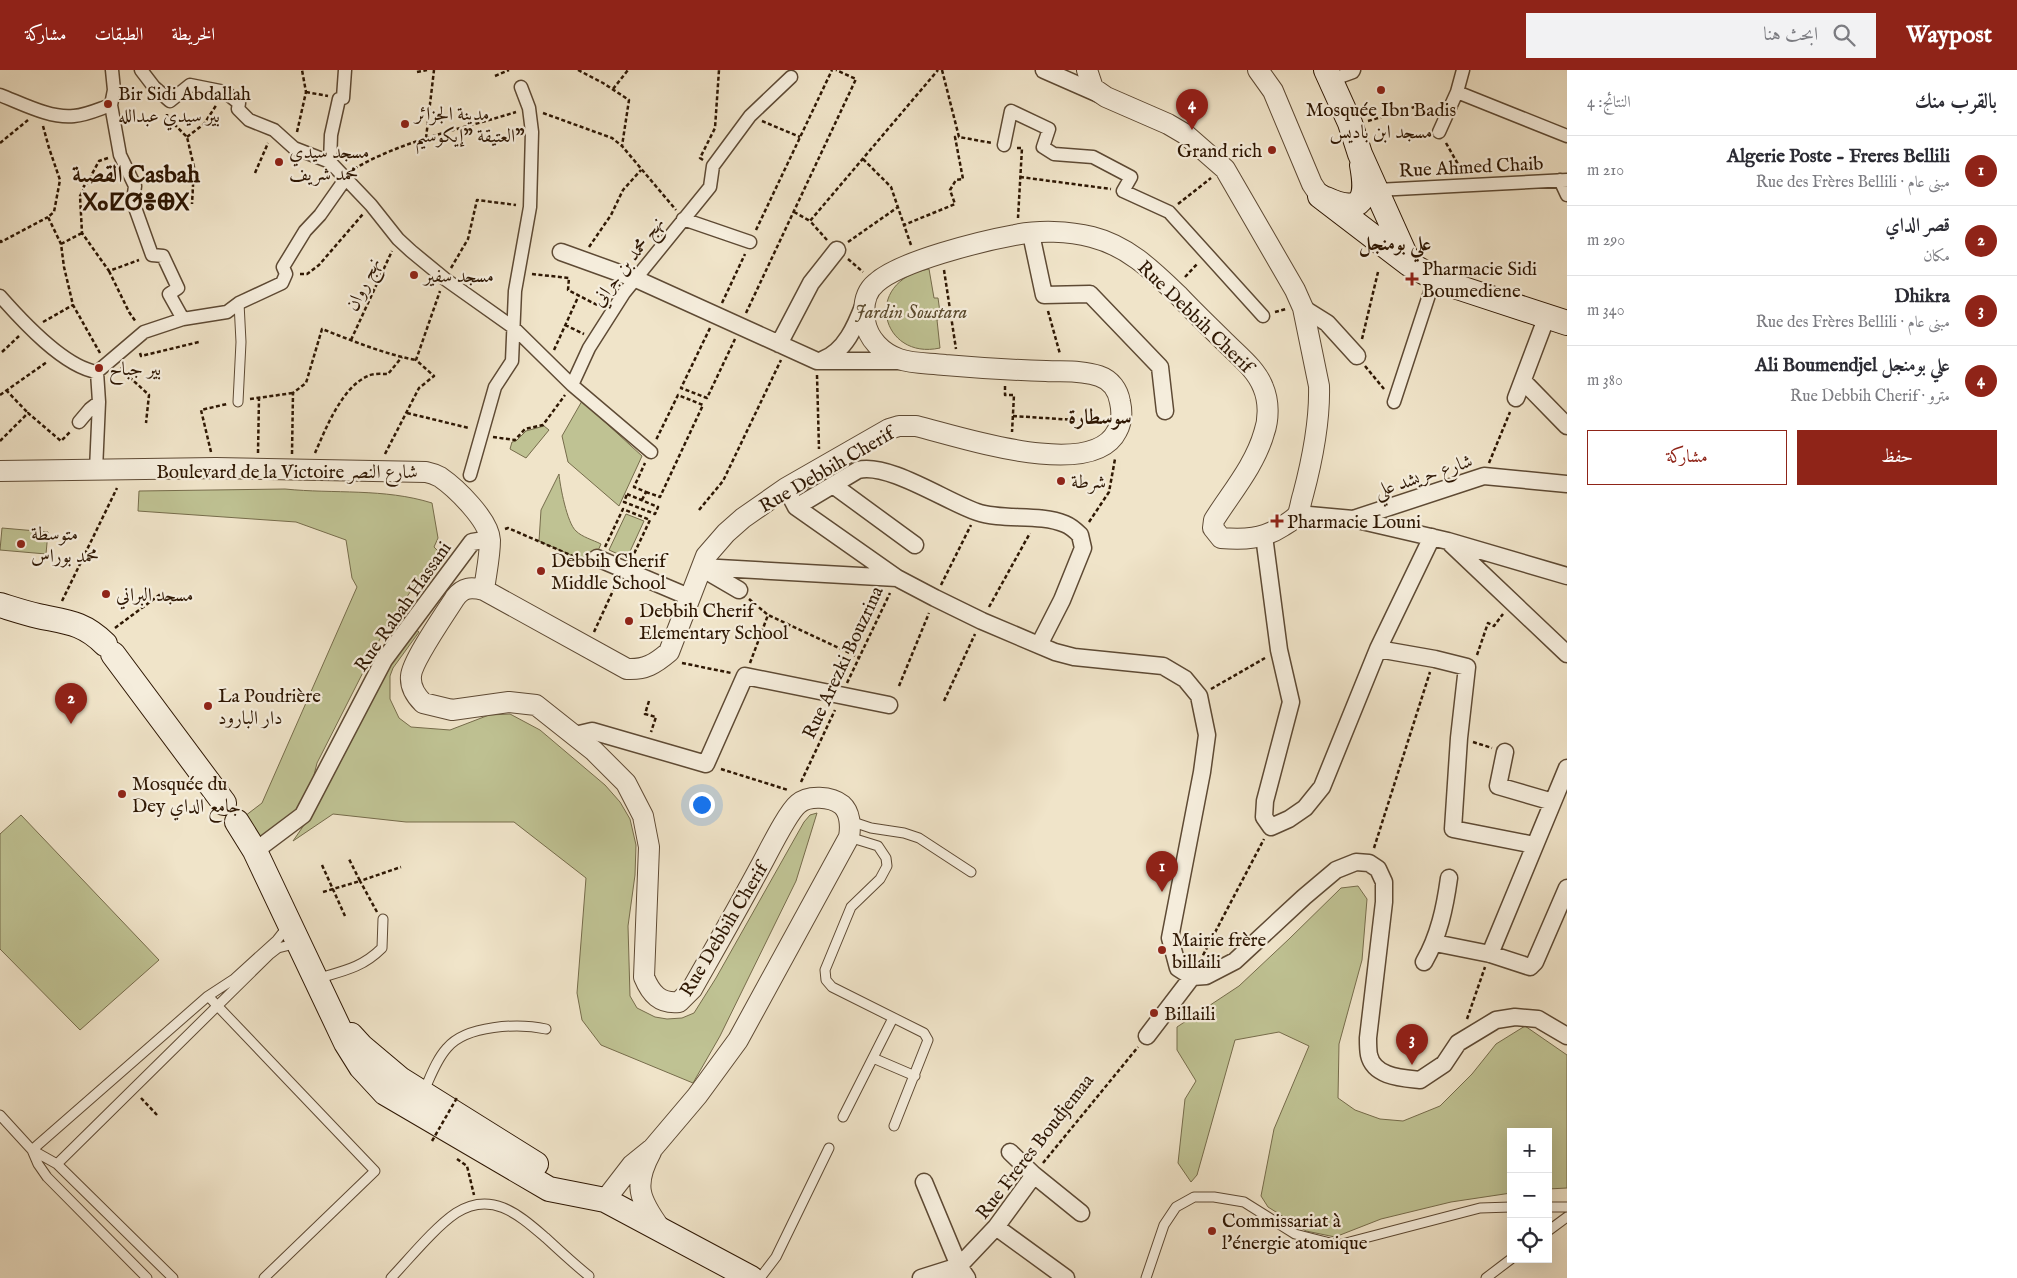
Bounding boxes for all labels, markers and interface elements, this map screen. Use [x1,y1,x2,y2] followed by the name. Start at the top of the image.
[1526,13,1876,58] search box
[1906,20,1992,51] text: Waypost
[1830,21,1858,49] icon: search
[1763,23,1818,47] text: ابحث هنا
[25,24,66,47] text: مشاركة
[94,24,143,47] text: الطبقات
[171,24,215,47] text: الخريطة
[118,83,251,131] place label: Bir Sidi Abdallah بير سيدي عبدالله
[1375,84,1387,96] marker: Mosquée Ibn Badis مسجد ابن باديس
[1176,89,1208,130] pin: 4
[1915,89,1997,116] text: بالقرب منك
[1587,93,1631,113] text: النتائج: 4
[102,98,114,110] marker: Bir Sidi Abdallah بير سيدي عبدالله
[1306,99,1456,145] place label: Mosquée Ibn Badis مسجد ابن باديس
[413,103,525,155] place label: مدينة الجزائر العتيقة "إيكوسيم"
[399,118,411,130] marker: مدينة الجزائر العتيقة "إيكوسيم"
[1177,140,1262,164] place label: Grand rich
[289,141,369,187] place label: مسجد سيدي محمد شريف
[1266,144,1278,156] marker: Grand rich
[1727,145,1950,169] text: Algerie Poste - Freres Bellili
[1398,152,1544,184] street label: Rue Ahmed Chaib
[273,156,285,168] marker: مسجد سيدي محمد شريف
[72,160,200,219] district label: القصبة Casbah ⵝⴰⵇⵚⴻⴲⵝ
[1587,161,1624,181] text: 210 m
[1978,161,1984,181] text: 1
[1756,173,1950,193] text: مبنى عام · Rue des Frères Bellili
[587,212,673,314] street label: نهج محمد بن جراني
[1885,214,1950,238] text: قصر الداي
[1587,231,1625,251] text: 290 m
[1977,231,1985,251] text: 2
[1359,232,1431,263] district label: علي بومنجل
[1923,247,1950,267] text: مكان
[341,254,390,317] street label: نهج روان
[1132,256,1260,381] street label: Rue Debbih Cherif
[1422,258,1537,304] place label: Pharmacie Sidi Boumediene
[422,265,494,289] place label: مسجد سفير
[408,269,420,281] marker: مسجد سفير
[1406,273,1418,285] marker: Pharmacie Sidi Boumediene
[1894,285,1950,309] text: Dhikra
[855,301,967,325] park label: Jardin Soustara
[1587,301,1625,321] text: 340 m
[1978,301,1984,321] text: 3
[1756,313,1950,333] text: مبنى عام · Rue des Frères Bellili
[1755,354,1950,378] text: علي بومنجل Ali Boumendjel
[109,358,161,386] place label: بير جباح
[93,362,105,374] marker: بير جباح
[1587,371,1623,391] text: 380 m
[1977,371,1985,391] text: 4
[1790,387,1950,407] text: مترو · Rue Debbih Cherif
[1068,405,1132,432] district label: سوسطارة
[755,421,901,519] street label: Rue Debbih Cherif
[1587,430,1787,485] button: مشاركة
[1797,430,1997,485] button: حفظ
[1371,450,1477,509] street label: شارع حريشد علي
[156,461,418,487] street label: Boulevard de la Victoire شارع النصر
[1071,471,1106,495] place label: شرطة
[1055,475,1067,487] marker: شرطة
[1287,511,1421,535] place label: Pharmacie Louni
[1271,515,1283,527] marker: Pharmacie Louni
[31,523,99,569] place label: متوسطة محمد بوراس
[350,537,458,677] street label: Rue Rabah Hassani
[15,538,27,550] marker: متوسطة محمد بوراس
[551,550,669,596] place label: Debbih Cherif Middle School
[535,565,547,577] marker: Debbih Cherif Middle School
[798,582,890,743] street label: Rue Arezki Bouzrina
[116,584,193,610] place label: مسجد البراني
[100,588,112,600] marker: مسجد البراني
[639,600,789,646] place label: Debbih Cherif Elementary School
[623,615,635,627] marker: Debbih Cherif Elementary School
[55,683,87,724] pin: 2
[218,685,321,731] place label: La Poudrière دار البارود
[202,700,214,712] marker: La Poudrière دار البارود
[132,773,241,823] place label: Mosquée du Dey جامع الداي
[116,788,128,800] marker: Mosquée du Dey جامع الداي
[689,792,715,818] your location
[1146,851,1178,892] pin: 1
[675,856,776,1001] street label: Rue Debbih Cherif
[1172,929,1267,975] place label: Mairie frère billaili
[1156,944,1168,956] marker: Mairie frère billaili
[1164,1003,1216,1027] place label: Billaili
[1148,1007,1160,1019] marker: Billaili
[1396,1024,1428,1065] pin: 3
[971,1069,1100,1225] street label: Rue Freres Boudjemaa
[1507,1128,1552,1263] map controls
[1507,1128,1552,1173] button: +
[1507,1173,1552,1218] button: −
[1222,1210,1368,1256] place label: Commissariat à l'énergie atomique
[1507,1218,1552,1263] button: locate
[1206,1225,1218,1237] marker: Commissariat à l'énergie atomique

